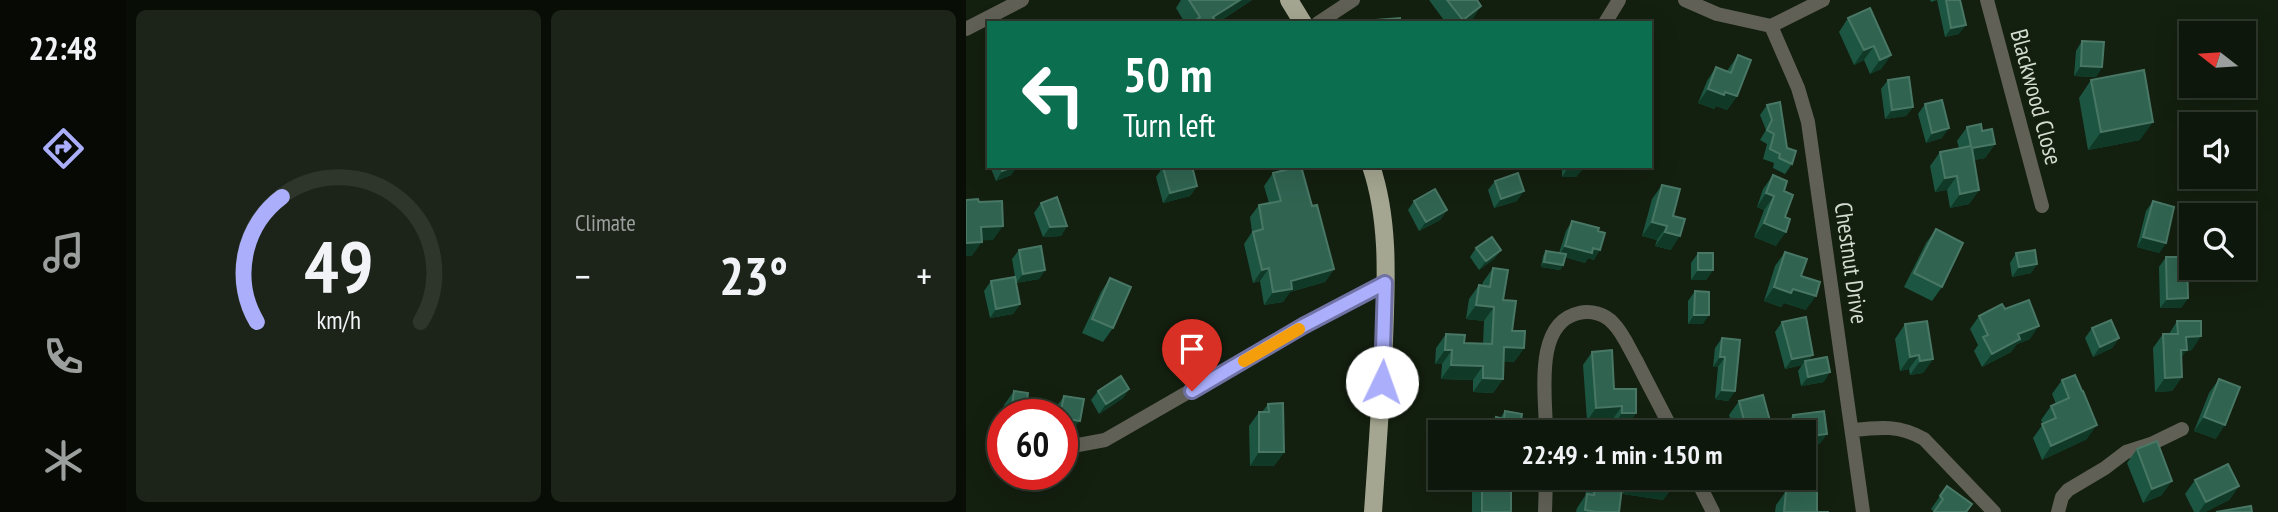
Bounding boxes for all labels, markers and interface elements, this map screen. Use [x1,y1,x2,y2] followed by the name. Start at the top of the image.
[2179,21,2256,98] north arrow
[2179,21,2256,280] map controls
[2003,25,2070,168] street label: Blackwood Close
[28,27,98,69] text: 22:48
[1123,42,1212,106] text: 50 m
[1008,49,1099,140] icon: left
[1123,104,1215,146] text: Turn left
[2179,112,2256,189] button: sound
[39,124,88,173] icon: directions
[1828,200,1875,326] street label: Chestnut Drive
[2179,203,2256,280] button: search
[575,208,636,237] text: Climate
[304,218,373,312] text: 49
[39,228,88,277] icon: music
[719,242,788,309] text: 23°
[575,251,591,300] text: −
[916,251,932,300] text: +
[316,304,361,336] text: km/h
[1162,319,1222,391] pin
[1173,330,1211,368] icon: arrive
[39,332,88,381] icon: phone
[1345,345,1419,419] position arrow
[987,399,1078,490] speed limit sign: 60
[39,436,88,485] icon: climate
[1522,438,1722,471] text: 22:49 · 1 min · 150 m

